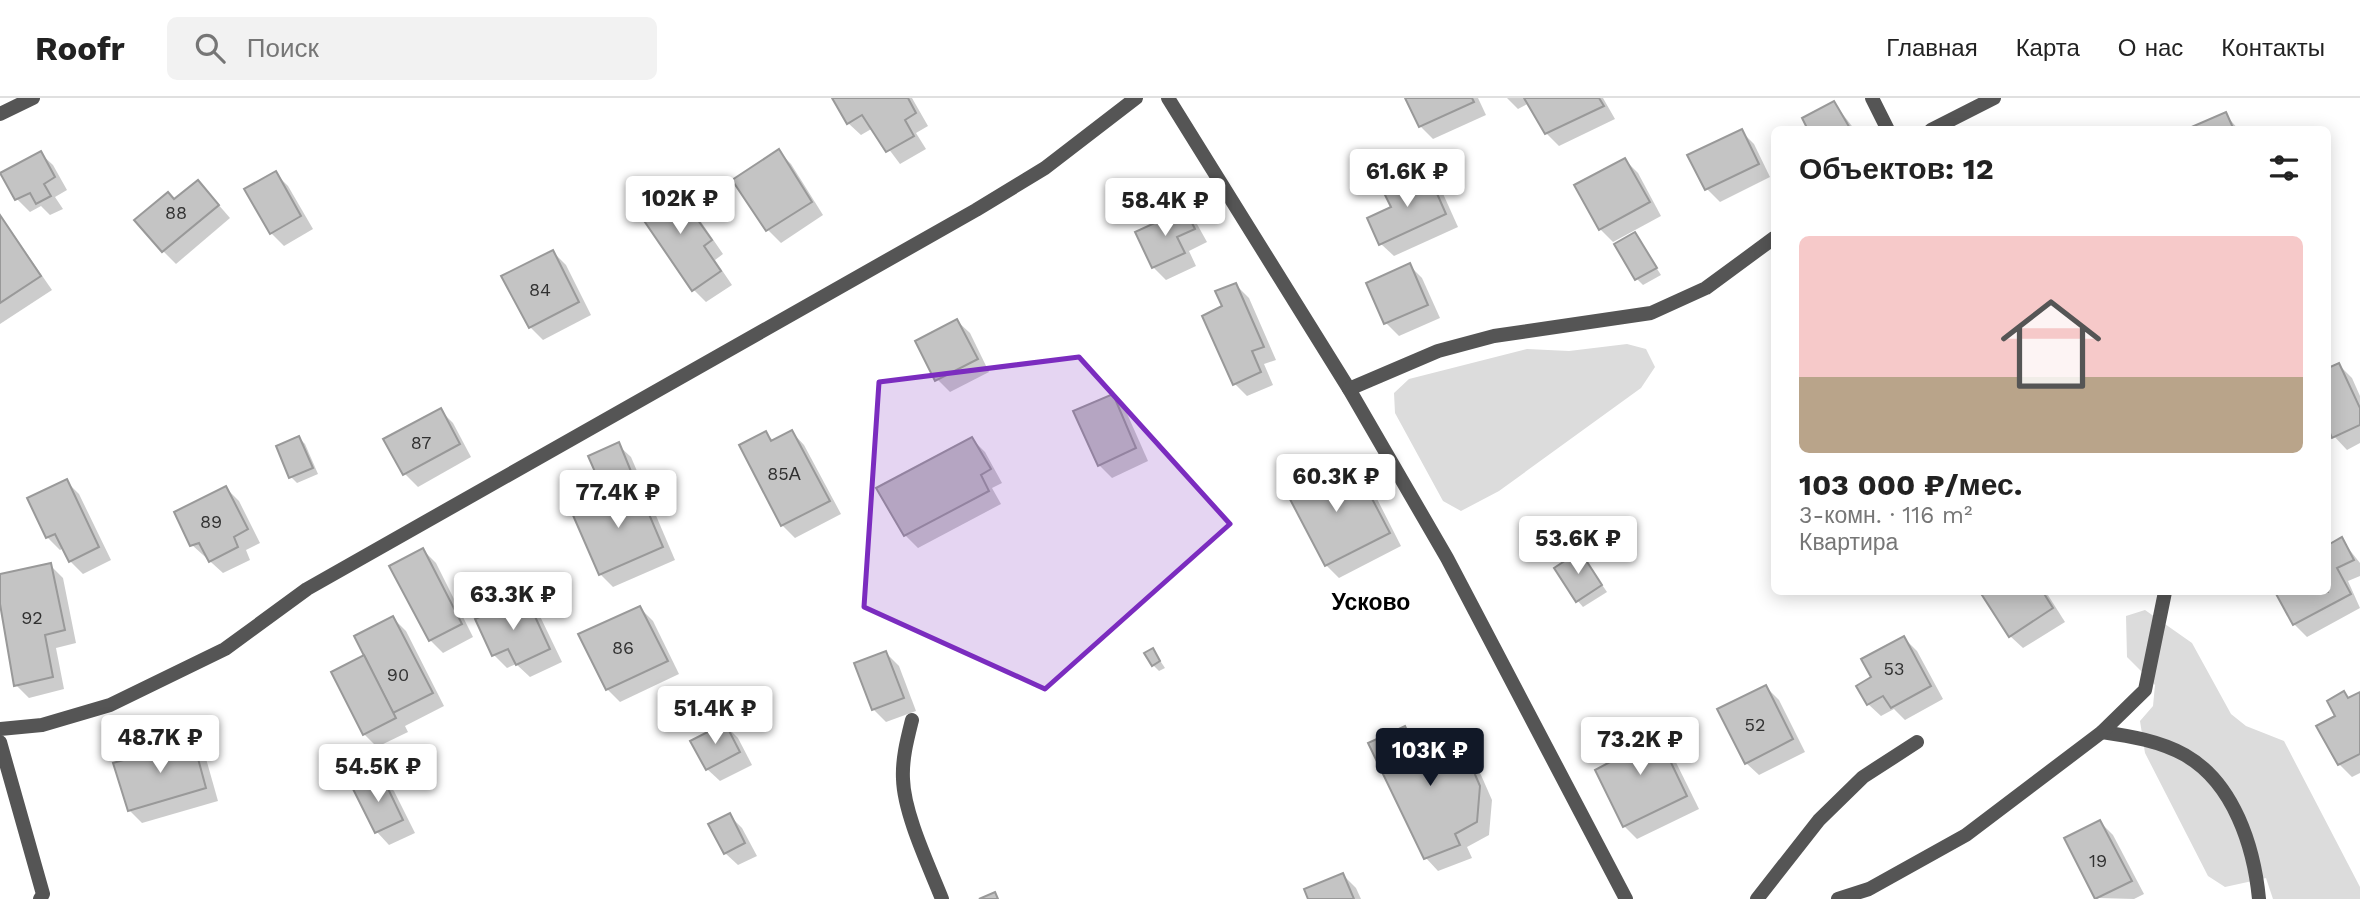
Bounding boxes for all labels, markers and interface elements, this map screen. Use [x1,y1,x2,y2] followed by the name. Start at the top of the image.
[167,17,657,80] search box
[35,29,125,68] text: Roofr
[191,29,229,67] icon: search
[247,33,319,63] text: Поиск
[1886,34,1978,62] text: Главная
[2016,34,2080,62] text: Карта
[2118,34,2183,62] text: О нас
[2221,34,2325,62] text: Контакты
[2265,149,2303,187] icon: filters
[1342,150,1472,209] pin: 61.6K ₽
[1799,151,1994,186] text: Объектов: 12
[1366,158,1448,185] text: 61.6K ₽
[623,176,737,236] pin: 102K ₽
[1100,178,1230,238] pin: 58.4K ₽
[642,185,718,212] text: 102K ₽
[1121,187,1209,214] text: 58.4K ₽
[165,202,187,223] house number: 88
[529,279,551,300] house number: 84
[1988,281,2114,407] icon: home
[411,432,431,453] house number: 87
[1271,454,1401,514] pin: 60.3K ₽
[767,463,801,484] house number: 85А
[1292,463,1380,490] text: 60.3K ₽
[1799,467,2022,502] text: 103 000 ₽/мес.
[553,470,683,530] pin: 77.4K ₽
[576,479,660,506] text: 77.4K ₽
[1799,502,1972,529] text: 3-комн. · 116 m²
[200,511,222,532] house number: 89
[1513,517,1643,576] pin: 53.6K ₽
[1535,525,1621,552] text: 53.6K ₽
[1799,529,1898,556] text: Квартира
[448,573,578,632] pin: 63.3K ₽
[470,581,556,608] text: 63.3K ₽
[1332,589,1410,616] district label: Усково
[21,607,43,628] house number: 92
[612,637,634,658] house number: 86
[1884,658,1904,679] house number: 53
[387,664,409,685] house number: 90
[650,686,780,746] pin: 51.4K ₽
[674,695,756,722] text: 51.4K ₽
[1745,714,1765,735] house number: 52
[95,716,225,775] pin: 48.7K ₽
[1575,718,1705,777] pin: 73.2K ₽
[117,724,203,751] text: 48.7K ₽
[1597,726,1683,753] text: 73.2K ₽
[1373,728,1487,788] pin: 103K ₽
[1392,737,1468,764] text: 103K ₽
[313,744,443,804] pin: 54.5K ₽
[335,753,421,780] text: 54.5K ₽
[2089,850,2107,871] house number: 19

